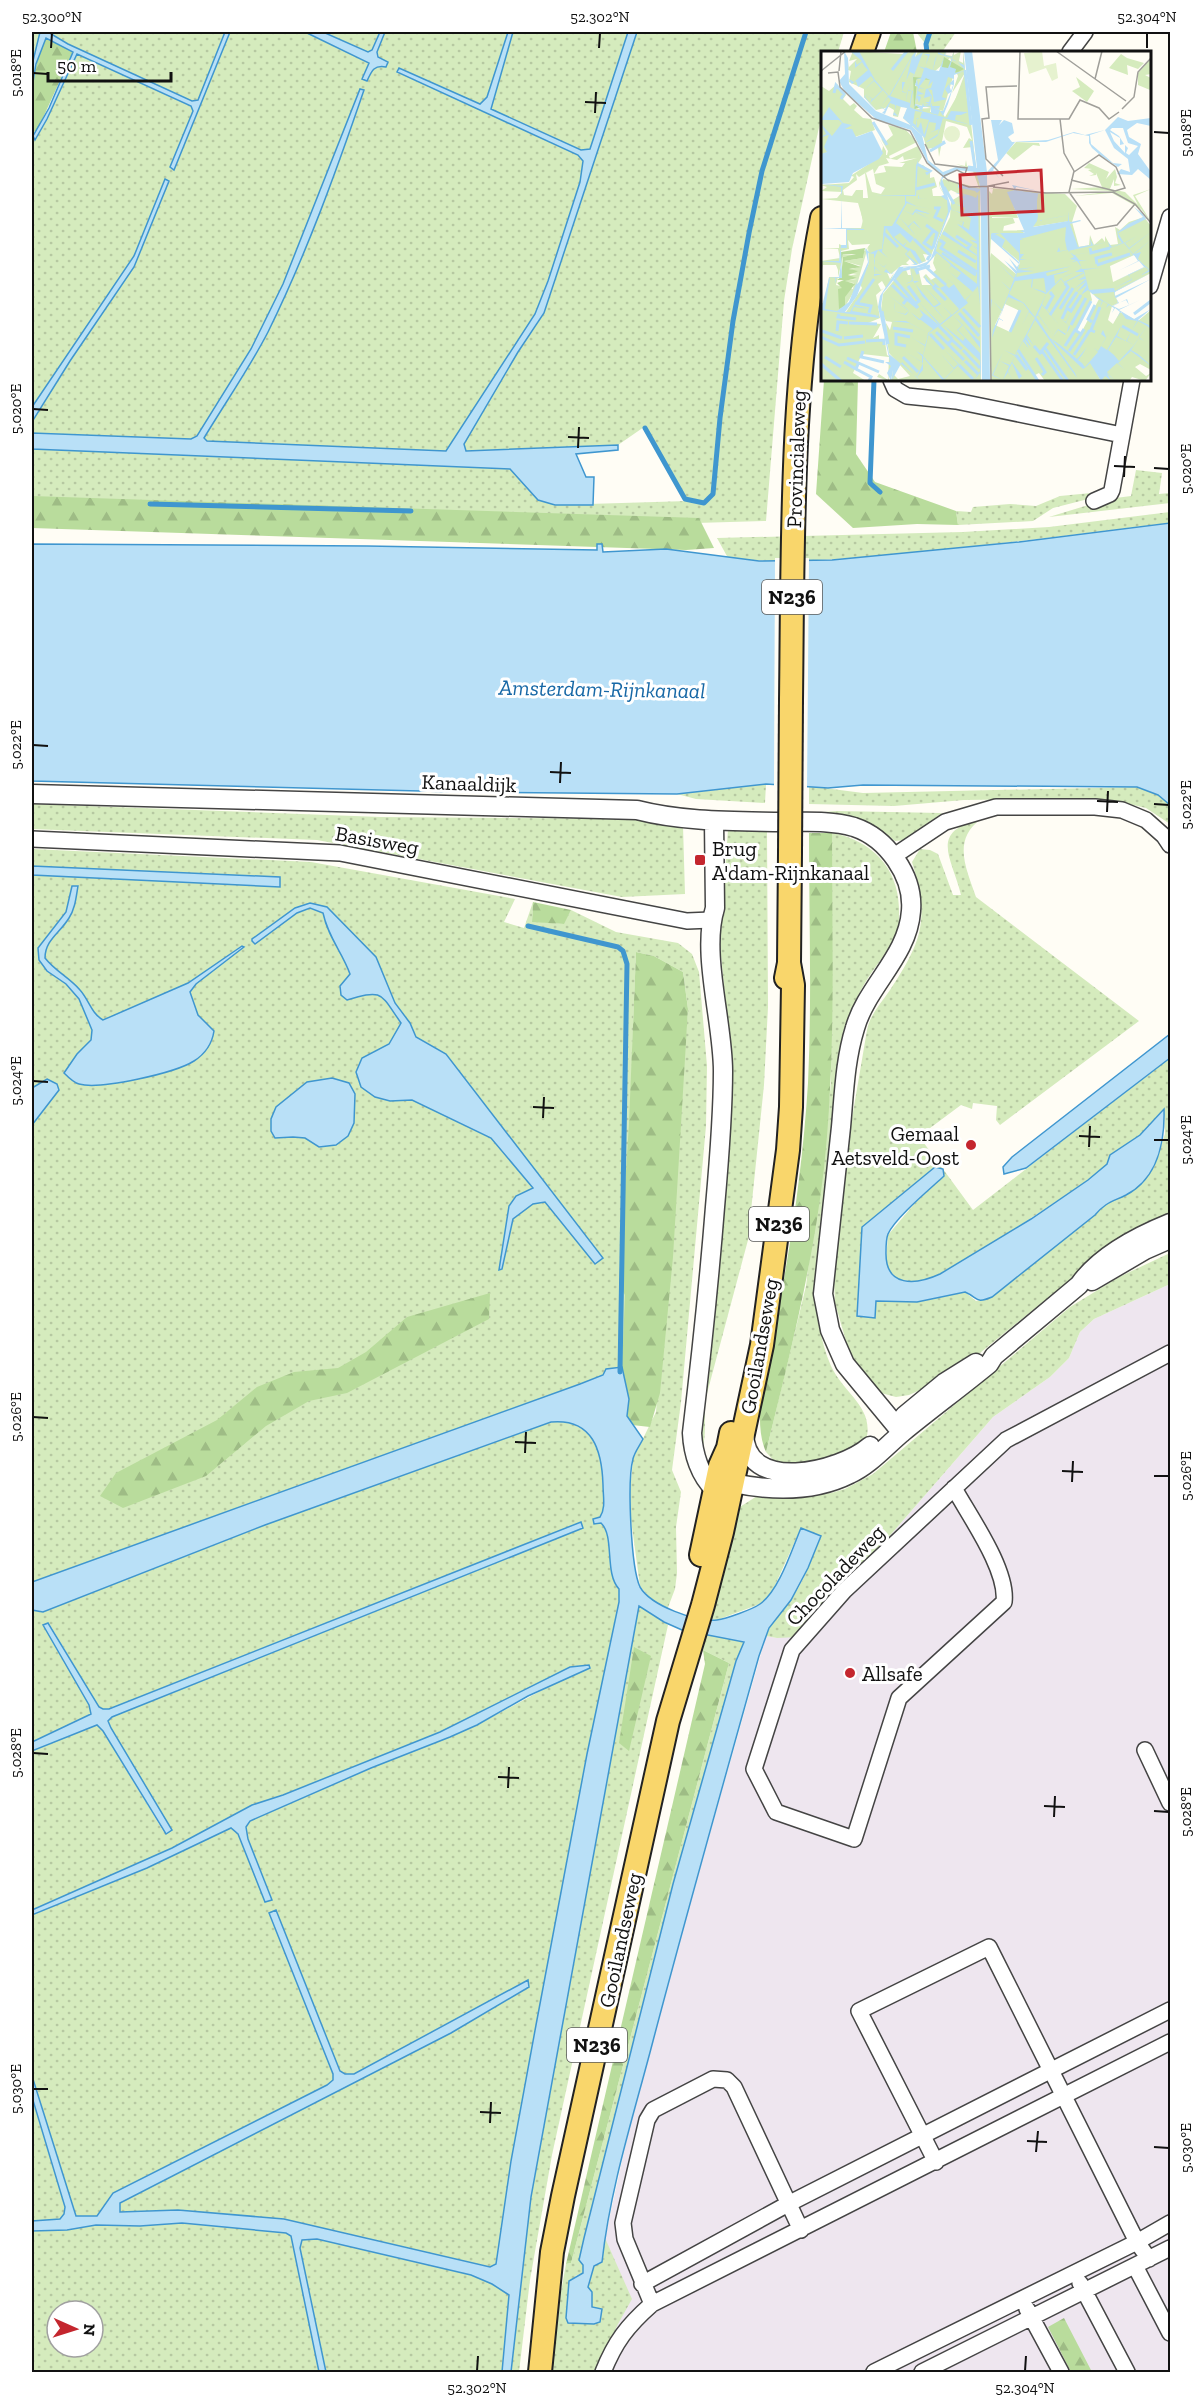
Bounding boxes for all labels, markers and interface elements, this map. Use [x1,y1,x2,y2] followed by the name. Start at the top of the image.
[22,8,82,26] text: 52.300°N
[570,8,630,26] text: 52.302°N
[1117,8,1177,26] text: 52.304°N
[48,45,171,83] scale bar
[7,49,25,97] text: 5.018°E
[821,51,1151,381] inset map
[57,55,97,77] text: 50 m
[1177,109,1195,157] text: 5.018°E
[7,384,25,434] text: 5.020°E
[781,389,811,528] street label: Provincialeweg
[1177,444,1195,494] text: 5.020°E
[762,580,822,614] road number: N236
[497,674,706,704] water label: Amsterdam-Rijnkanaal
[7,720,25,770] text: 5.022°E
[421,769,517,798] street label: Kanaaldijk
[1177,780,1195,830] text: 5.022°E
[333,820,421,860] street label: Basisweg
[712,836,870,886] place label: Brug A'dam-Rijnkanaal
[693,853,707,867] marker: Brug A'dam-Rijnkanaal
[7,1056,25,1106] text: 5.024°E
[1177,1115,1195,1165] text: 5.024°E
[831,1121,959,1170] place label: Gemaal Aetsveld-Oost
[964,1138,978,1152] marker: Gemaal Aetsveld-Oost
[749,1207,809,1241] road number: N236
[735,1276,783,1416] street label: Gooilandseweg
[7,1392,25,1442] text: 5.026°E
[1177,1451,1195,1501] text: 5.026°E
[781,1519,890,1631] street label: Chocoladeweg
[862,1661,923,1686] place label: Allsafe
[843,1666,857,1680] marker: Allsafe
[7,1728,25,1778] text: 5.028°E
[1177,1787,1195,1837] text: 5.028°E
[593,1870,647,2010] street label: Gooilandseweg
[567,2028,627,2062] road number: N236
[7,2064,25,2114] text: 5.030°E
[1177,2123,1195,2173] text: 5.030°E
[45,2299,105,2359] north arrow
[80,2323,99,2336] text: N
[447,2379,507,2397] text: 52.302°N
[995,2379,1055,2397] text: 52.304°N

